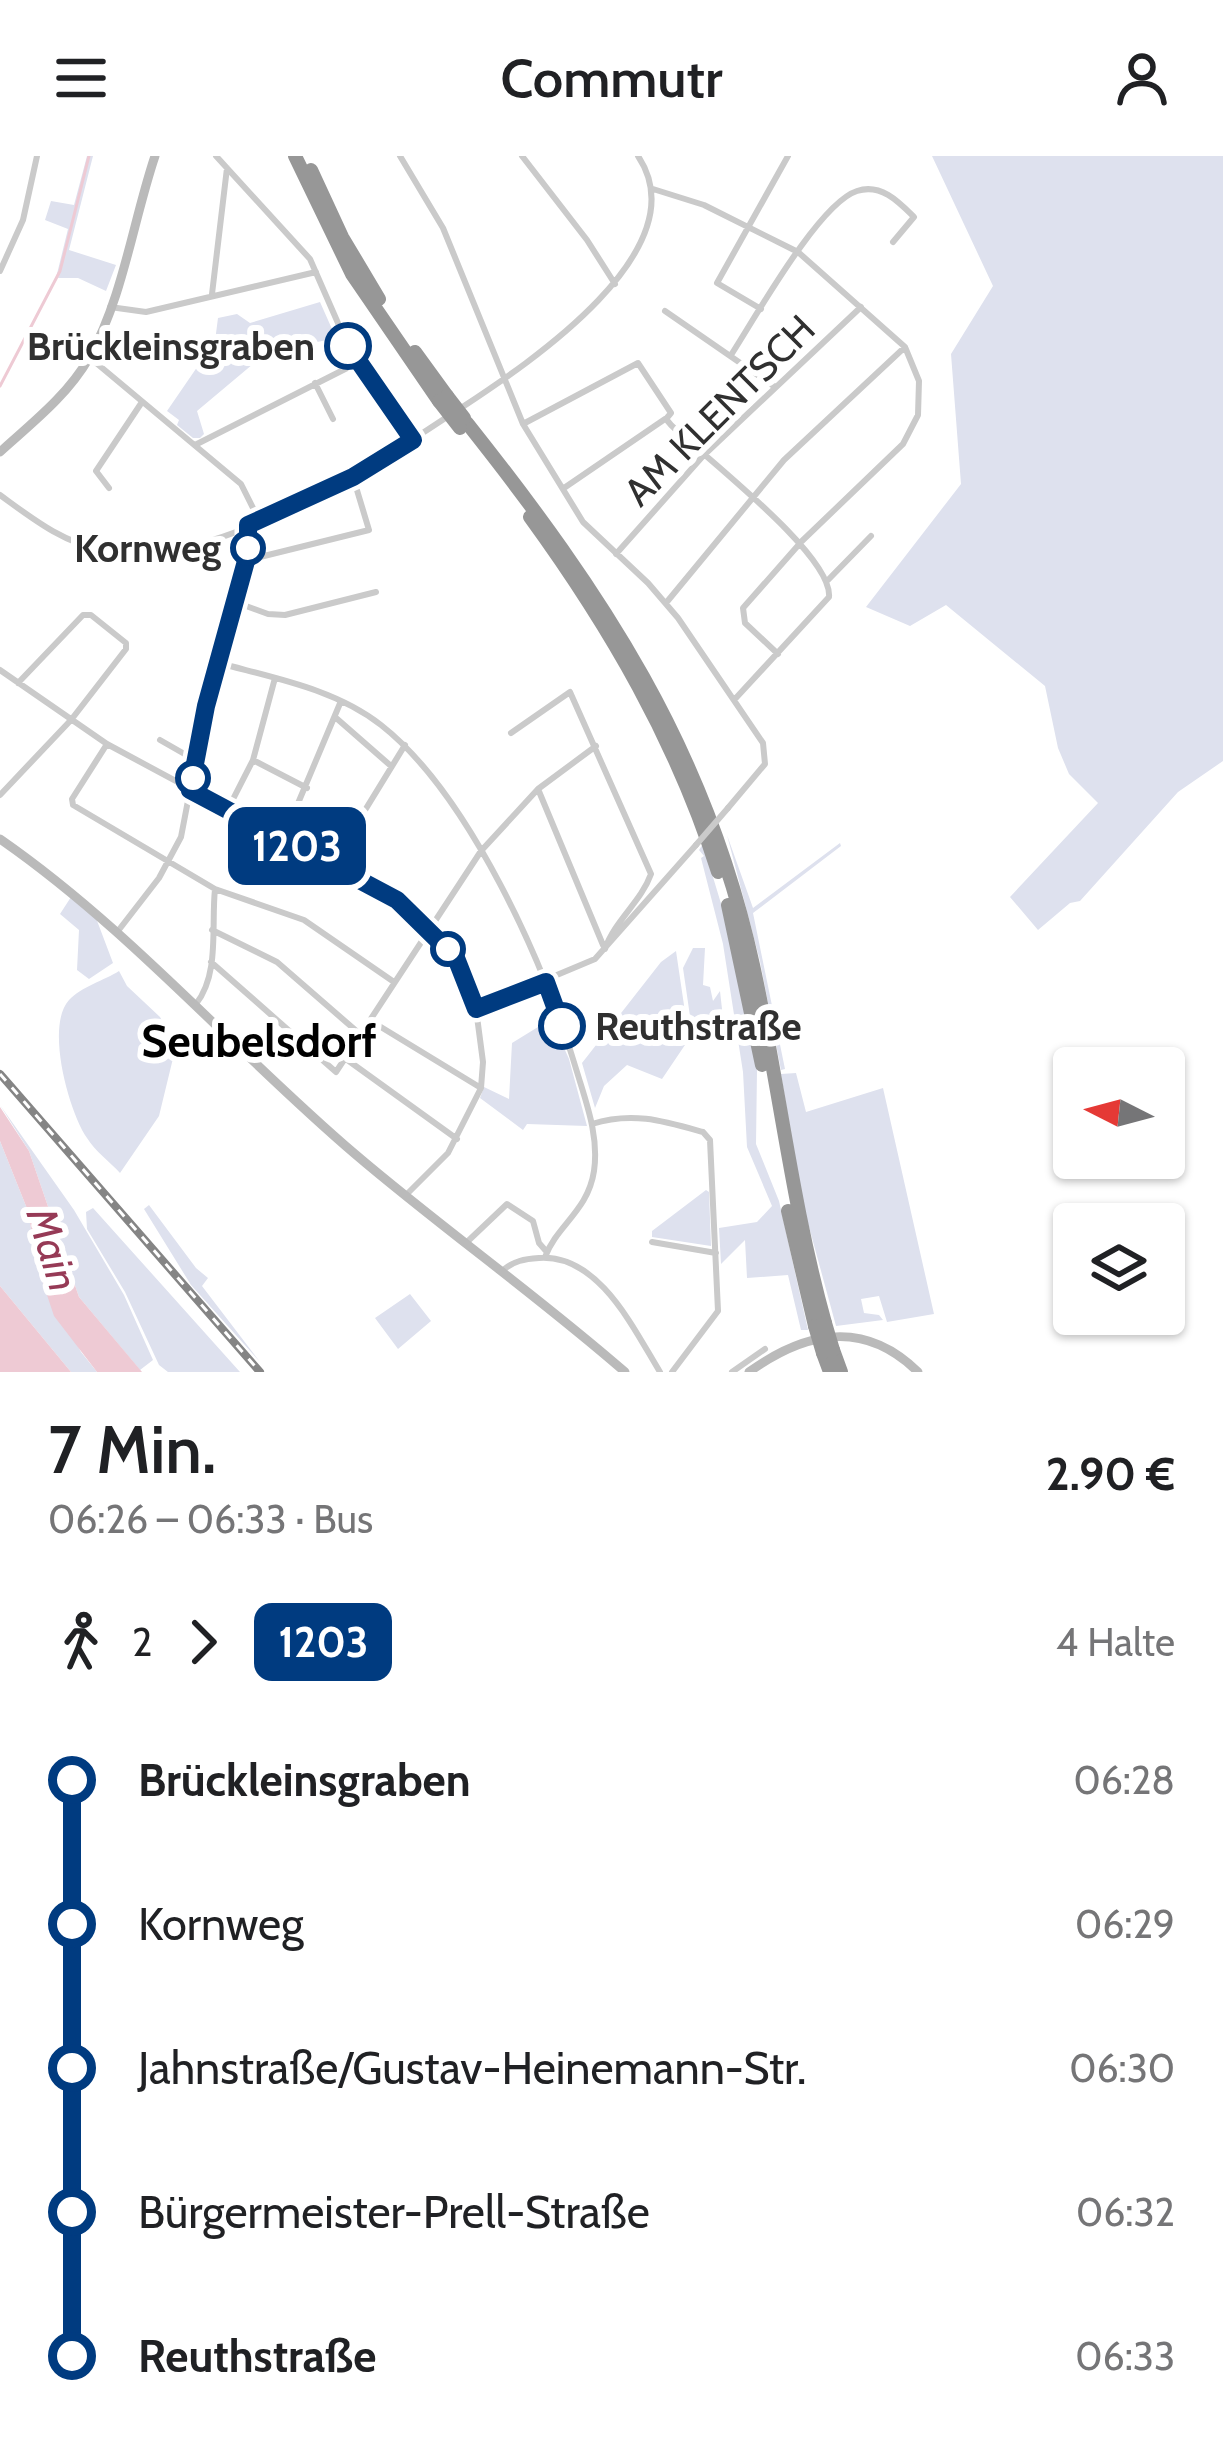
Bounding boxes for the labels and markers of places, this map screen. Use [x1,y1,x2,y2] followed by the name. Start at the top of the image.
[27,322,315,370] place label: Brückleinsgraben
[326,324,370,368] marker: Brückleinsgraben
[74,524,221,572] place label: Kornweg
[232,532,264,564] marker: Kornweg
[177,762,209,794] unlabelled marker
[432,933,464,965] unlabelled marker
[595,1002,802,1050] place label: Reuthstraße
[540,1004,584,1048] marker: Reuthstraße

